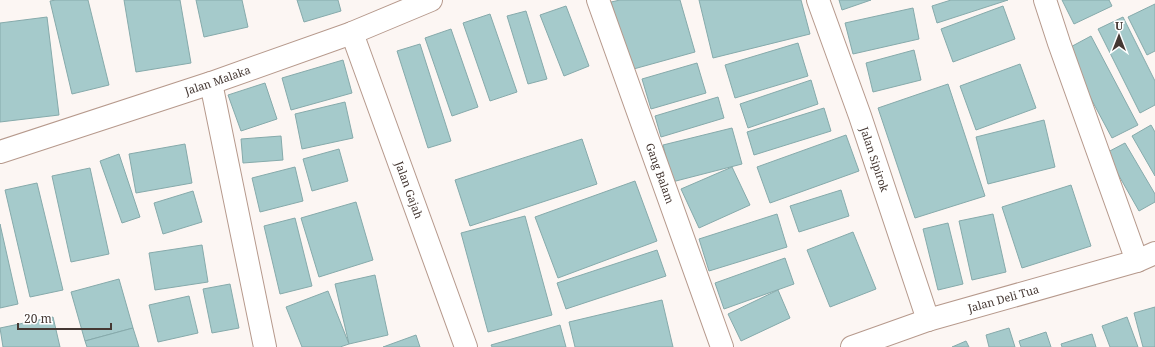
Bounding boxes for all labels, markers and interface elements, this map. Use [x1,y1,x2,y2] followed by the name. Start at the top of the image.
[1099,16,1139,56] north arrow
[1115,18,1124,33] text: U
[182,62,252,98] street label: Jalan Malaka
[857,124,893,194] street label: Jalan Sipirok
[643,141,678,206] street label: Gang Balam
[392,158,427,221] street label: Jalan Gajah
[965,281,1041,316] street label: Jalan Deli Tua
[18,305,111,331] scale bar
[24,310,52,327] text: 20 m

